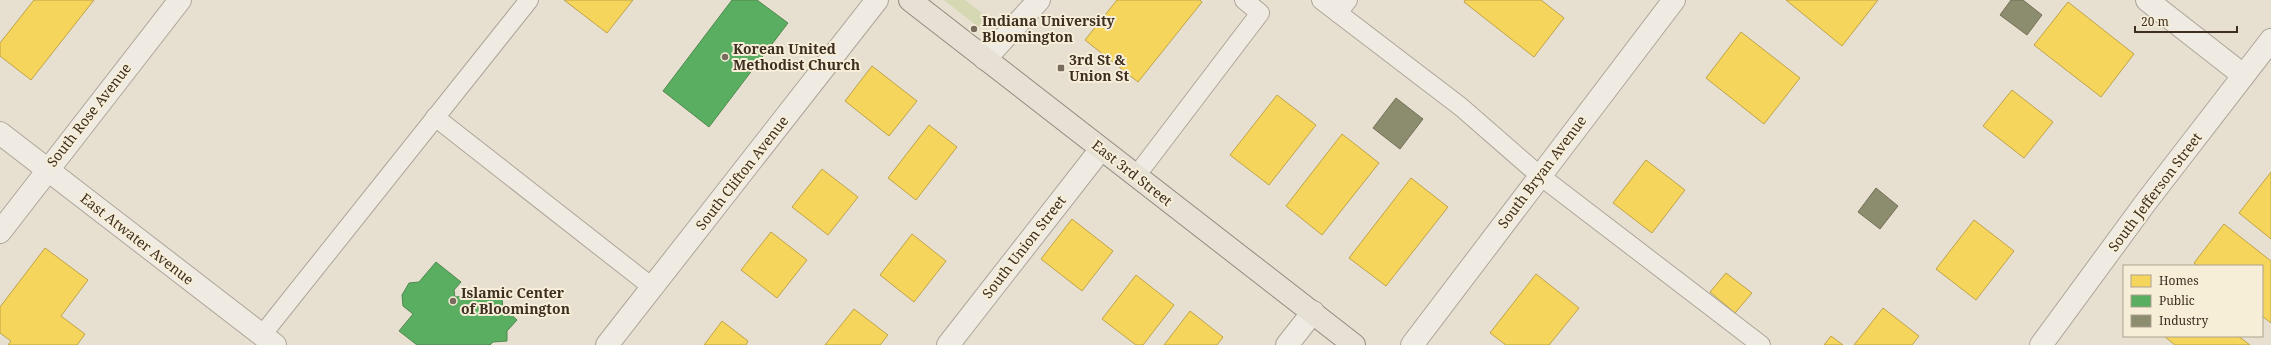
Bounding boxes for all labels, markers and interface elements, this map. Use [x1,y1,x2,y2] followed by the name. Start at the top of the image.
[2135,8,2237,34] scale bar
[982,11,1116,46] place label: Indiana University Bloomington
[2141,13,2169,30] text: 20 m
[969,24,979,34] marker: Indiana University Bloomington
[733,39,860,74] place label: Korean United Methodist Church
[1069,50,1129,85] place label: 3rd St & Union St
[720,52,730,62] marker: Korean United Methodist Church
[42,59,135,170] street label: South Rose Avenue
[1056,63,1066,73] marker: 3rd St & Union St
[691,112,792,234] street label: South Clifton Avenue
[1493,112,1590,232] street label: South Bryan Avenue
[2103,128,2206,255] street label: South Jefferson Street
[1088,135,1176,210] street label: East 3rd Street
[77,188,198,289] street label: East Atwater Avenue
[978,191,1070,302] street label: South Union Street
[2123,265,2263,337] legend
[2159,272,2199,289] text: Homes
[461,283,570,318] place label: Islamic Center of Bloomington
[2159,292,2195,309] text: Public
[448,296,458,306] marker: Islamic Center of Bloomington
[2159,312,2208,329] text: Industry

